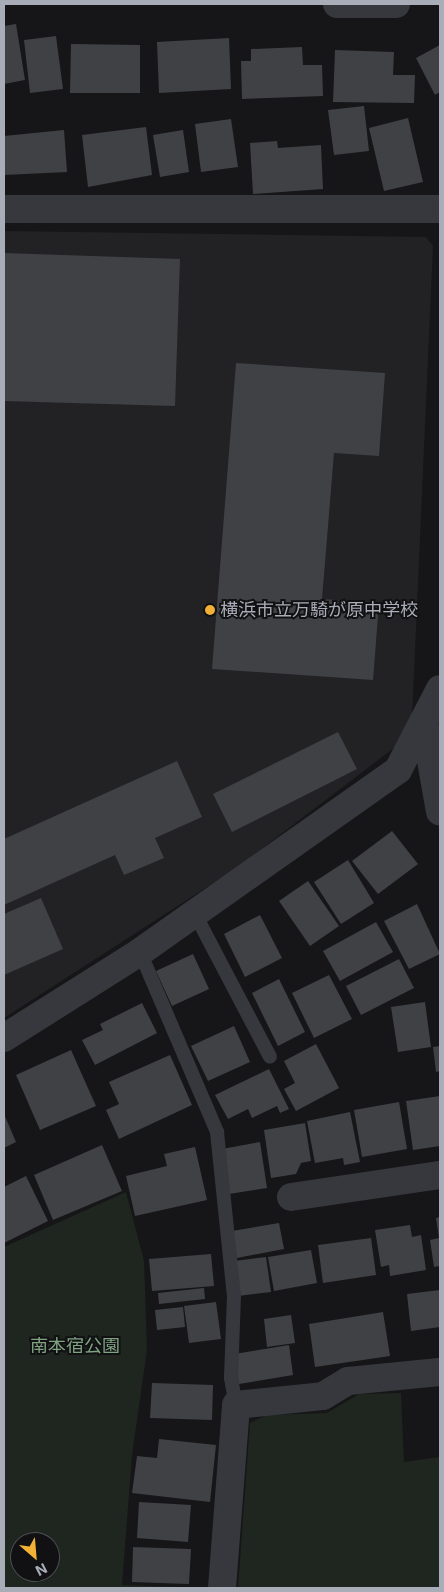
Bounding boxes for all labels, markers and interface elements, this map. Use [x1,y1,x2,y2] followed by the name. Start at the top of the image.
[220,599,418,621] place label: 横浜市立万騎が原中学校
[204,604,216,616] marker: 横浜市立万騎が原中学校
[30,1335,120,1357] park label: 南本宿公園
[10,1532,60,1582] north arrow
[33,1560,50,1580] text: N

